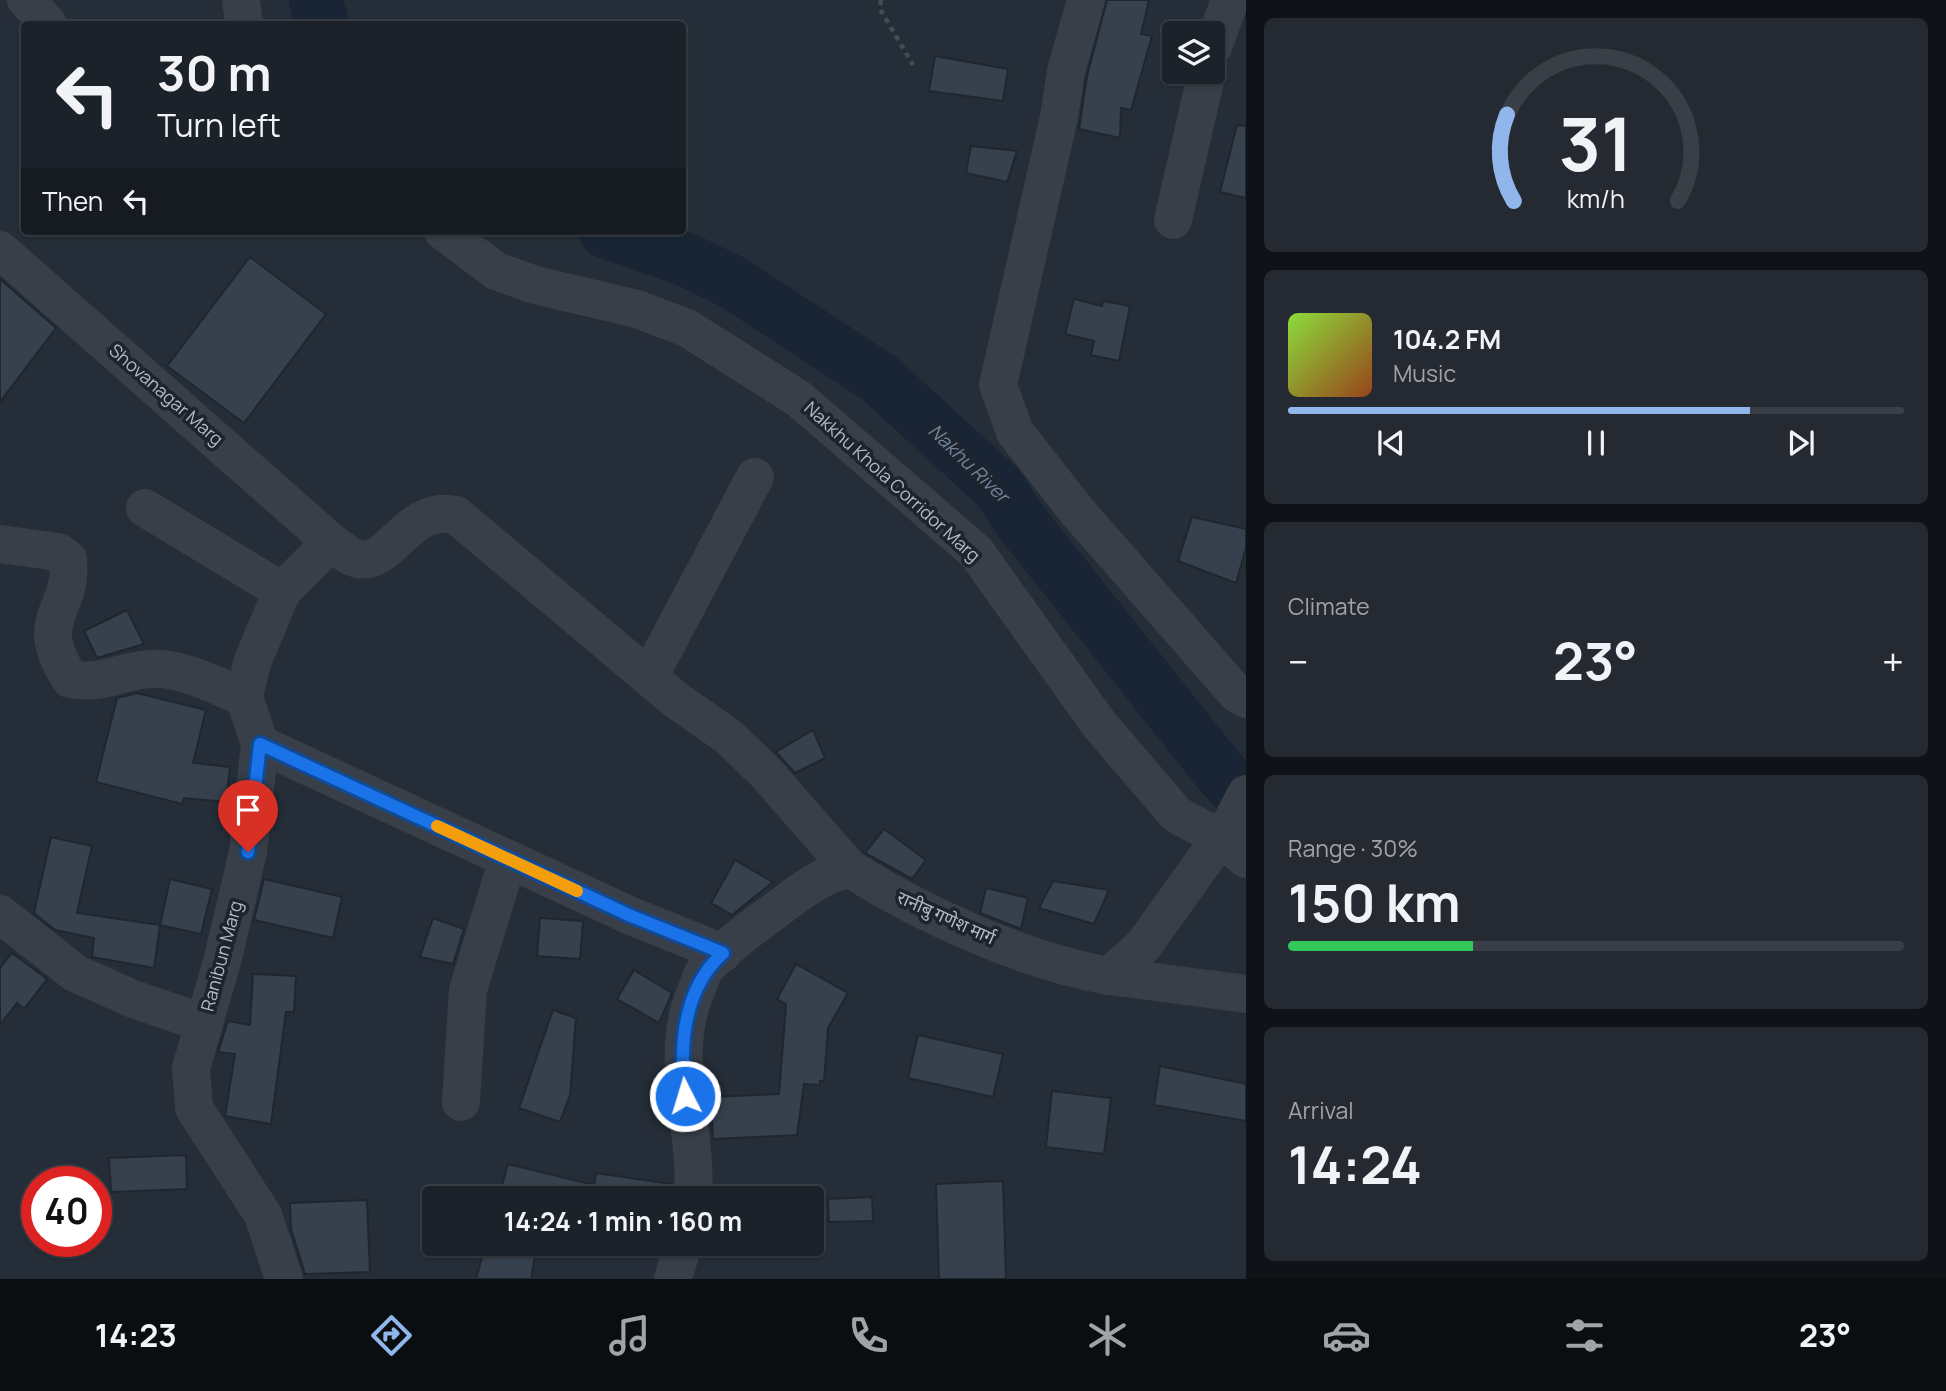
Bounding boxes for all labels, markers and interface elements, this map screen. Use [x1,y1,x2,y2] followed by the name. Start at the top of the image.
[1162,21,1225,84] map controls
[1162,21,1225,84] button: layers
[157,39,272,106] text: 30 m
[42,49,133,140] icon: left
[1559,93,1633,193] text: 31
[157,103,281,147] text: Turn left
[1567,181,1625,216] text: km/h
[117,182,155,220] icon: left
[42,183,103,219] text: Then
[1393,321,1501,357] text: 104.2 FM
[104,338,229,451] street label: Shovanagar Marg
[1393,357,1456,389] text: Music
[800,396,986,567] street label: Nakkhu Khola Corridor Marg
[923,418,1017,510] water label: Nakhu River
[1372,424,1410,462] icon: previous
[1577,424,1615,462] icon: pause
[1782,424,1820,462] icon: next
[1288,590,1370,622] text: Climate
[1553,625,1638,696] text: 23°
[1288,635,1309,687] text: −
[1882,635,1904,687] text: +
[218,780,278,852] pin
[229,791,267,829] icon: arrive
[1288,832,1418,864] text: Range · 30%
[1288,867,1461,938] text: 150 km
[893,885,1000,951] street label: रानीबु गणेश मार्ग
[195,898,247,1014] street label: Ranibun Marg
[648,1059,722,1133] position arrow
[1288,1094,1354,1126] text: Arrival
[1288,1129,1422,1200] text: 14:24
[21,1166,112,1257] speed limit sign: 40
[504,1203,742,1239] text: 14:24 · 1 min · 160 m
[367,1311,416,1360] icon: directions
[605,1311,654,1360] icon: music
[844,1311,893,1360] icon: phone
[1083,1311,1132,1360] icon: climate
[1322,1311,1371,1360] icon: car
[1560,1311,1609,1360] icon: filters
[95,1313,177,1357] text: 14:23
[1799,1313,1851,1357] text: 23°

